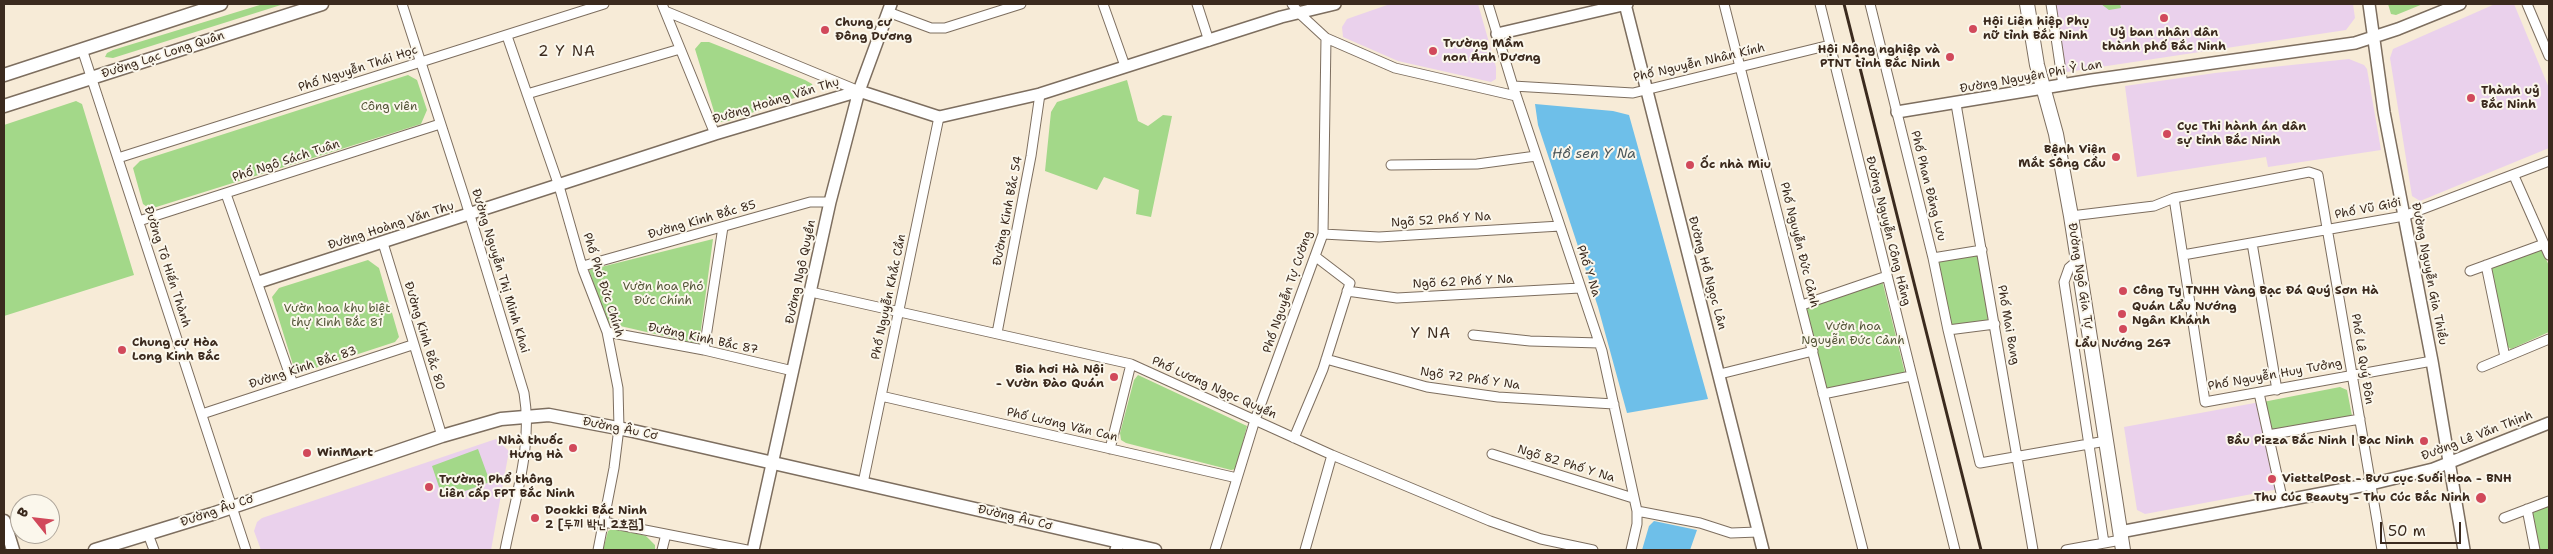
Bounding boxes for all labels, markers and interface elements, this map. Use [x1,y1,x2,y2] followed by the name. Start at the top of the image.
[2158,12,2170,24] marker: Uỷ ban nhân dân thành phố Bắc Ninh
[1983,15,2089,43] place label: Hội Liên hiệp Phụ nữ tỉnh Bắc Ninh
[835,16,912,44] place label: Chung cư Đông Dương
[1967,23,1979,35] marker: Hội Liên hiệp Phụ nữ tỉnh Bắc Ninh
[819,24,831,36] marker: Chung cư Đông Dương
[2102,26,2226,54] place label: Uỷ ban nhân dân thành phố Bắc Ninh
[100,28,226,82] street label: Đường Lạc Long Quân
[1443,37,1541,65] place label: Trường Mầm non Ánh Dương
[1632,41,1766,85] street label: Phố Nguyễn Nhân Kính
[296,43,420,95] street label: Phố Nguyễn Thái Học
[537,43,597,61] district label: 2 Y NA
[1818,43,1940,71] place label: Hội Nông nghiệp và PTNT tỉnh Bắc Ninh
[1427,45,1439,57] marker: Trường Mầm non Ánh Dương
[1944,51,1956,63] marker: Hội Nông nghiệp và PTNT tỉnh Bắc Ninh
[1959,57,2103,97] street label: Đường Nguyên Phi Ỷ Lan
[711,75,841,127] street label: Đường Hoàng Văn Thụ
[2481,84,2540,112] place label: Thành uỷ Bắc Ninh
[2465,92,2477,104] marker: Thành uỷ Bắc Ninh
[361,100,417,114] park label: Công viên
[2177,120,2306,148] place label: Cục Thi hành án dân sự tỉnh Bắc Ninh
[2161,128,2173,140] marker: Cục Thi hành án dân sự tỉnh Bắc Ninh
[1907,129,1949,243] street label: Phố Phan Đăng Lưu
[230,137,342,185] street label: Phố Ngô Sách Tuân
[2018,143,2106,171] place label: Bệnh Viện Mắt Sông Cầu
[1552,146,1636,162] water label: Hồ sen Y Na
[2110,151,2122,163] marker: Bệnh Viện Mắt Sông Cầu
[990,155,1026,267] street label: Đường Kinh Bắc 54
[1862,155,1914,307] street label: Đường Nguyễn Công Hãng
[1700,158,1771,172] place label: Ốc nhà Miu
[1684,159,1696,171] marker: Ốc nhà Miu
[1776,181,1822,309] street label: Phố Nguyễn Đức Cảnh
[468,187,532,355] street label: Đường Nguyễn Thị Minh Khai
[2333,195,2403,223] street label: Phố Vũ Giới
[646,198,758,242] street label: Đường Kinh Bắc 85
[326,199,456,253] street label: Đường Hoàng Văn Thụ
[2408,202,2450,346] street label: Đường Nguyễn Gia Thiều
[141,205,193,329] street label: Đường Tô Hiến Thành
[1391,209,1491,231] street label: Ngõ 52 Phố Y Na
[1685,215,1729,331] street label: Đường Hồ Ngọc Lân
[783,219,819,325] street label: Đường Ngô Quyền
[2064,222,2096,330] street label: Đường Ngô Gia Tự
[1260,229,1316,355] street label: Phố Nguyễn Tự Cường
[579,231,627,339] street label: Phố Phó Đức Chính
[869,233,909,361] street label: Phố Nguyễn Khắc Cần
[1573,243,1603,299] street label: Phố Y Na
[1412,272,1514,292] street label: Ngõ 62 Phố Y Na
[401,280,447,392] street label: Đường Kinh Bắc 80
[622,280,704,308] park label: Vườn hoa Phó Đức Chính
[1994,284,2022,366] street label: Phố Mai Bang
[2133,284,2379,298] place label: Công Ty TNHH Vàng Bạc Đá Quý Sơn Hà
[2117,285,2129,297] marker: Công Ty TNHH Vàng Bạc Đá Quý Sơn Hà
[2132,300,2236,328] place label: Quán Lẩu Nướng Ngân Khánh
[284,302,390,330] park label: Vườn hoa khu biệt thự Kinh Bắc 81
[2116,308,2128,320] marker: Quán Lẩu Nướng Ngân Khánh
[2348,313,2376,405] street label: Phố Lê Quý Đôn
[647,320,759,358] street label: Đường Kinh Bắc 87
[1801,320,1905,348] park label: Vườn hoa Nguyễn Đức Cảnh
[2117,323,2129,335] marker: Lẩu Nướng 267
[1410,325,1452,343] district label: Y NA
[132,336,220,364] place label: Chung cư Hòa Long Kinh Bắc
[2075,337,2171,351] place label: Lẩu Nướng 267
[116,344,128,356] marker: Chung cư Hòa Long Kinh Bắc
[247,344,359,392] street label: Đường Kinh Bắc 83
[1149,354,1279,422] street label: Phố Lương Ngọc Quyến
[2207,356,2343,394] street label: Phố Nguyễn Huy Tưởng
[996,363,1104,391] place label: Bia hơi Hà Nội - Vườn Đào Quán
[1419,365,1521,393] street label: Ngõ 72 Phố Y Na
[1108,371,1120,383] marker: Bia hơi Hà Nội - Vườn Đào Quán
[1005,405,1119,445] street label: Phố Lương Văn Can
[2419,408,2535,464] street label: Đường Lê Văn Thịnh
[581,415,659,443] street label: Đường Âu Cơ
[498,434,563,462] place label: Nhà thuốc Hưng Hà
[2227,434,2414,448] place label: Bầu Pizza Bắc Ninh | Bac Ninh
[2418,435,2430,447] marker: Bầu Pizza Bắc Ninh | Bac Ninh
[567,442,579,454] marker: Nhà thuốc Hưng Hà
[1516,442,1616,486] street label: Ngõ 82 Phố Y Na
[317,446,373,460] place label: WinMart
[301,447,313,459] marker: WinMart
[2282,472,2512,486] place label: ViettelPost - Bưu cục Suối Hoa - BNH
[439,473,575,501] place label: Trường Phổ thông Liên cấp FPT Bắc Ninh
[2266,473,2278,485] marker: ViettelPost - Bưu cục Suối Hoa - BNH
[423,481,435,493] marker: Trường Phổ thông Liên cấp FPT Bắc Ninh
[2254,491,2470,505] place label: Thu Cúc Beauty - Thu Cúc Bắc Ninh
[2474,491,2488,505] marker: Thu Cúc Beauty - Thu Cúc Bắc Ninh
[179,492,255,530] street label: Đường Âu Cơ
[10,494,60,544] north arrow
[976,502,1054,534] street label: Đường Âu Cơ
[13,504,33,520] text: B
[545,504,647,532] place label: Dookki Bắc Ninh 2 [두끼 박닌 2호점]
[529,512,541,524] marker: Dookki Bắc Ninh 2 [두끼 박닌 2호점]
[2383,512,2464,544] scale bar
[2388,521,2426,541] text: 50 m

